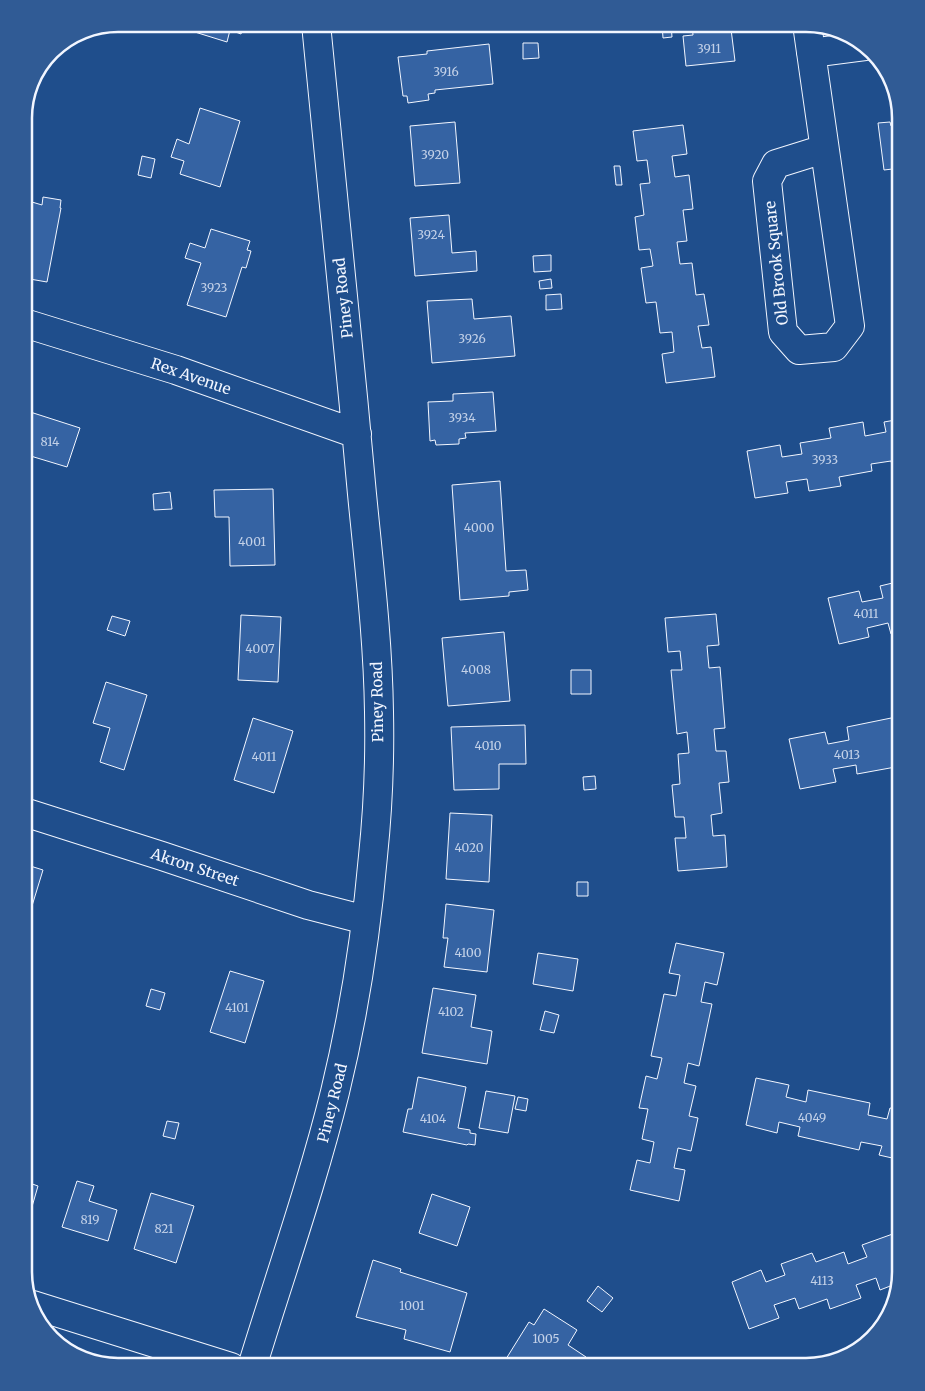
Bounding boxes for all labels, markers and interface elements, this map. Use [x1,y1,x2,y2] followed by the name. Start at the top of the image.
[697,41,721,56] house number: 3911
[433,64,459,79] house number: 3916
[421,147,449,162] house number: 3920
[760,200,792,326] street label: Old Brook Square
[417,227,445,242] house number: 3924
[329,257,357,339] street label: Piney Road
[201,280,228,295] house number: 3923
[458,331,486,346] house number: 3926
[149,353,234,399] street label: Rex Avenue
[448,410,476,425] house number: 3934
[41,434,60,449] house number: 814
[812,452,838,467] house number: 3933
[464,520,495,535] house number: 4000
[238,534,266,549] house number: 4001
[853,606,879,621] house number: 4011
[245,641,275,656] house number: 4007
[367,661,387,743] street label: Piney Road
[461,662,491,677] house number: 4008
[474,738,502,753] house number: 4010
[834,747,860,762] house number: 4013
[251,749,277,764] house number: 4011
[454,840,484,855] house number: 4020
[147,843,242,890] street label: Akron Street
[454,945,482,960] house number: 4100
[225,1000,250,1015] house number: 4101
[438,1004,464,1019] house number: 4102
[313,1061,351,1145] street label: Piney Road
[798,1110,826,1125] house number: 4049
[420,1111,447,1126] house number: 4104
[81,1212,99,1227] house number: 819
[154,1221,174,1236] house number: 821
[810,1273,834,1288] house number: 4113
[399,1298,425,1313] house number: 1001
[532,1331,560,1346] house number: 1005

